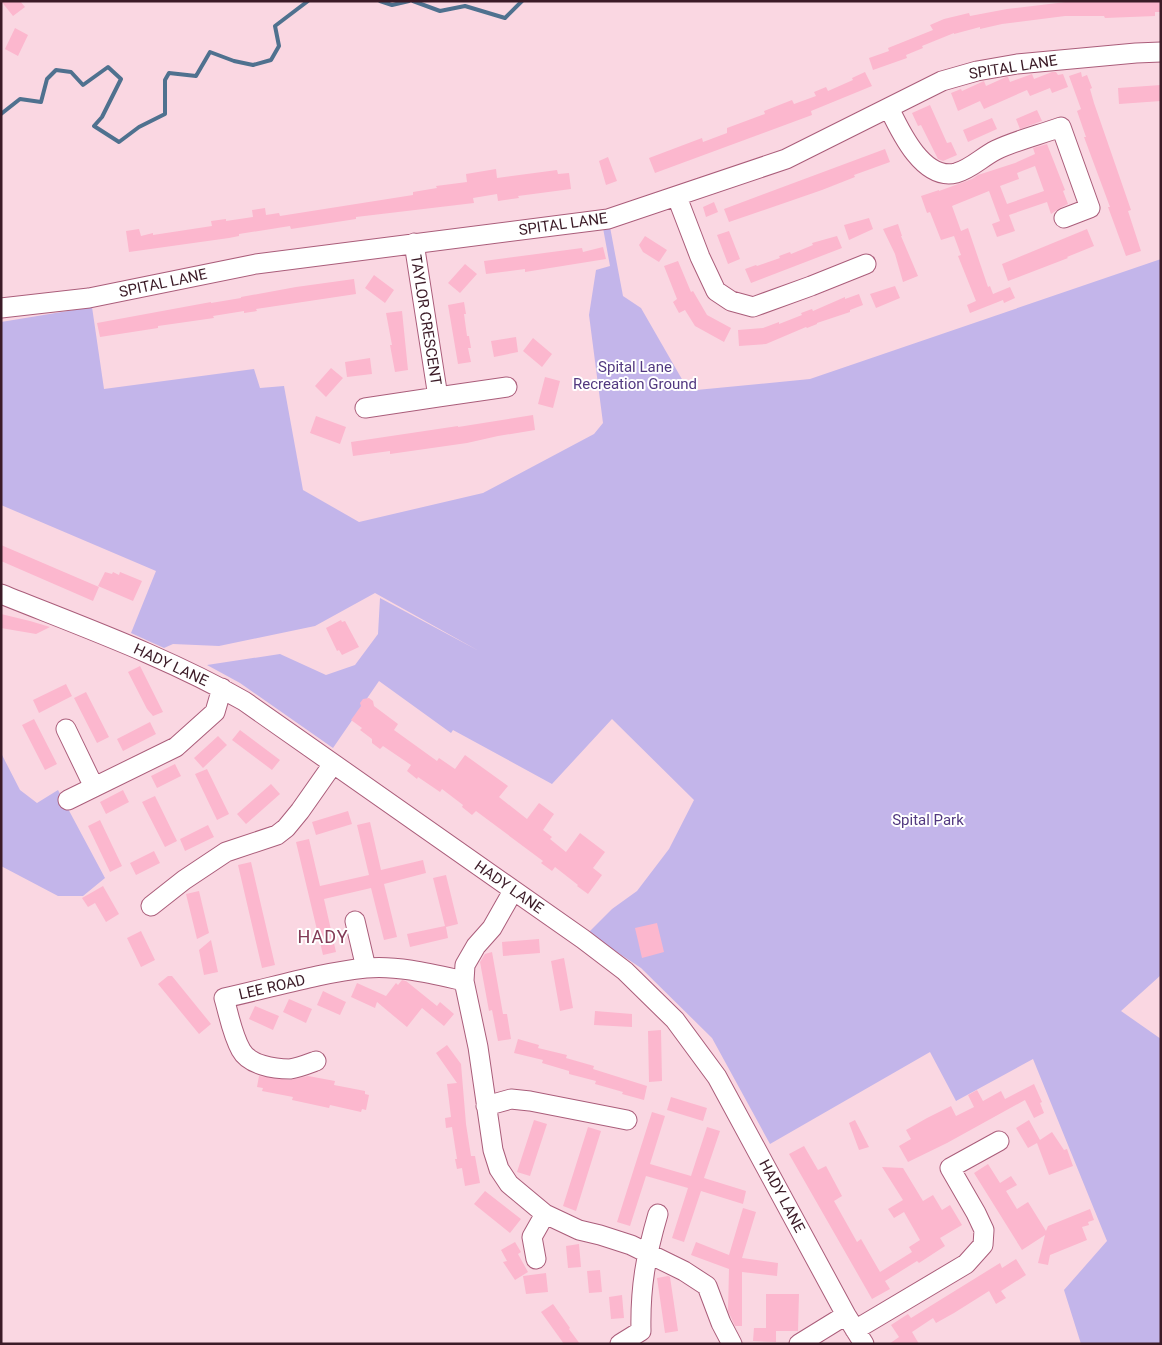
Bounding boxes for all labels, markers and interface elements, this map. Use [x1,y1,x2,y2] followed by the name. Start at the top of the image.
[967,51,1059,83] street label: SPITAL LANE
[517,209,609,239] street label: SPITAL LANE
[407,254,445,386] street label: TAYLOR CRESCENT
[117,265,209,301] street label: SPITAL LANE
[573,358,697,393] park label: Spital Lane Recreation Ground
[131,640,212,690] street label: HADY LANE
[892,811,964,829] park label: Spital Park
[471,857,547,918] street label: HADY LANE
[298,926,349,947] district label: HADY
[237,971,307,1003] street label: LEE ROAD
[755,1156,809,1236] street label: HADY LANE

